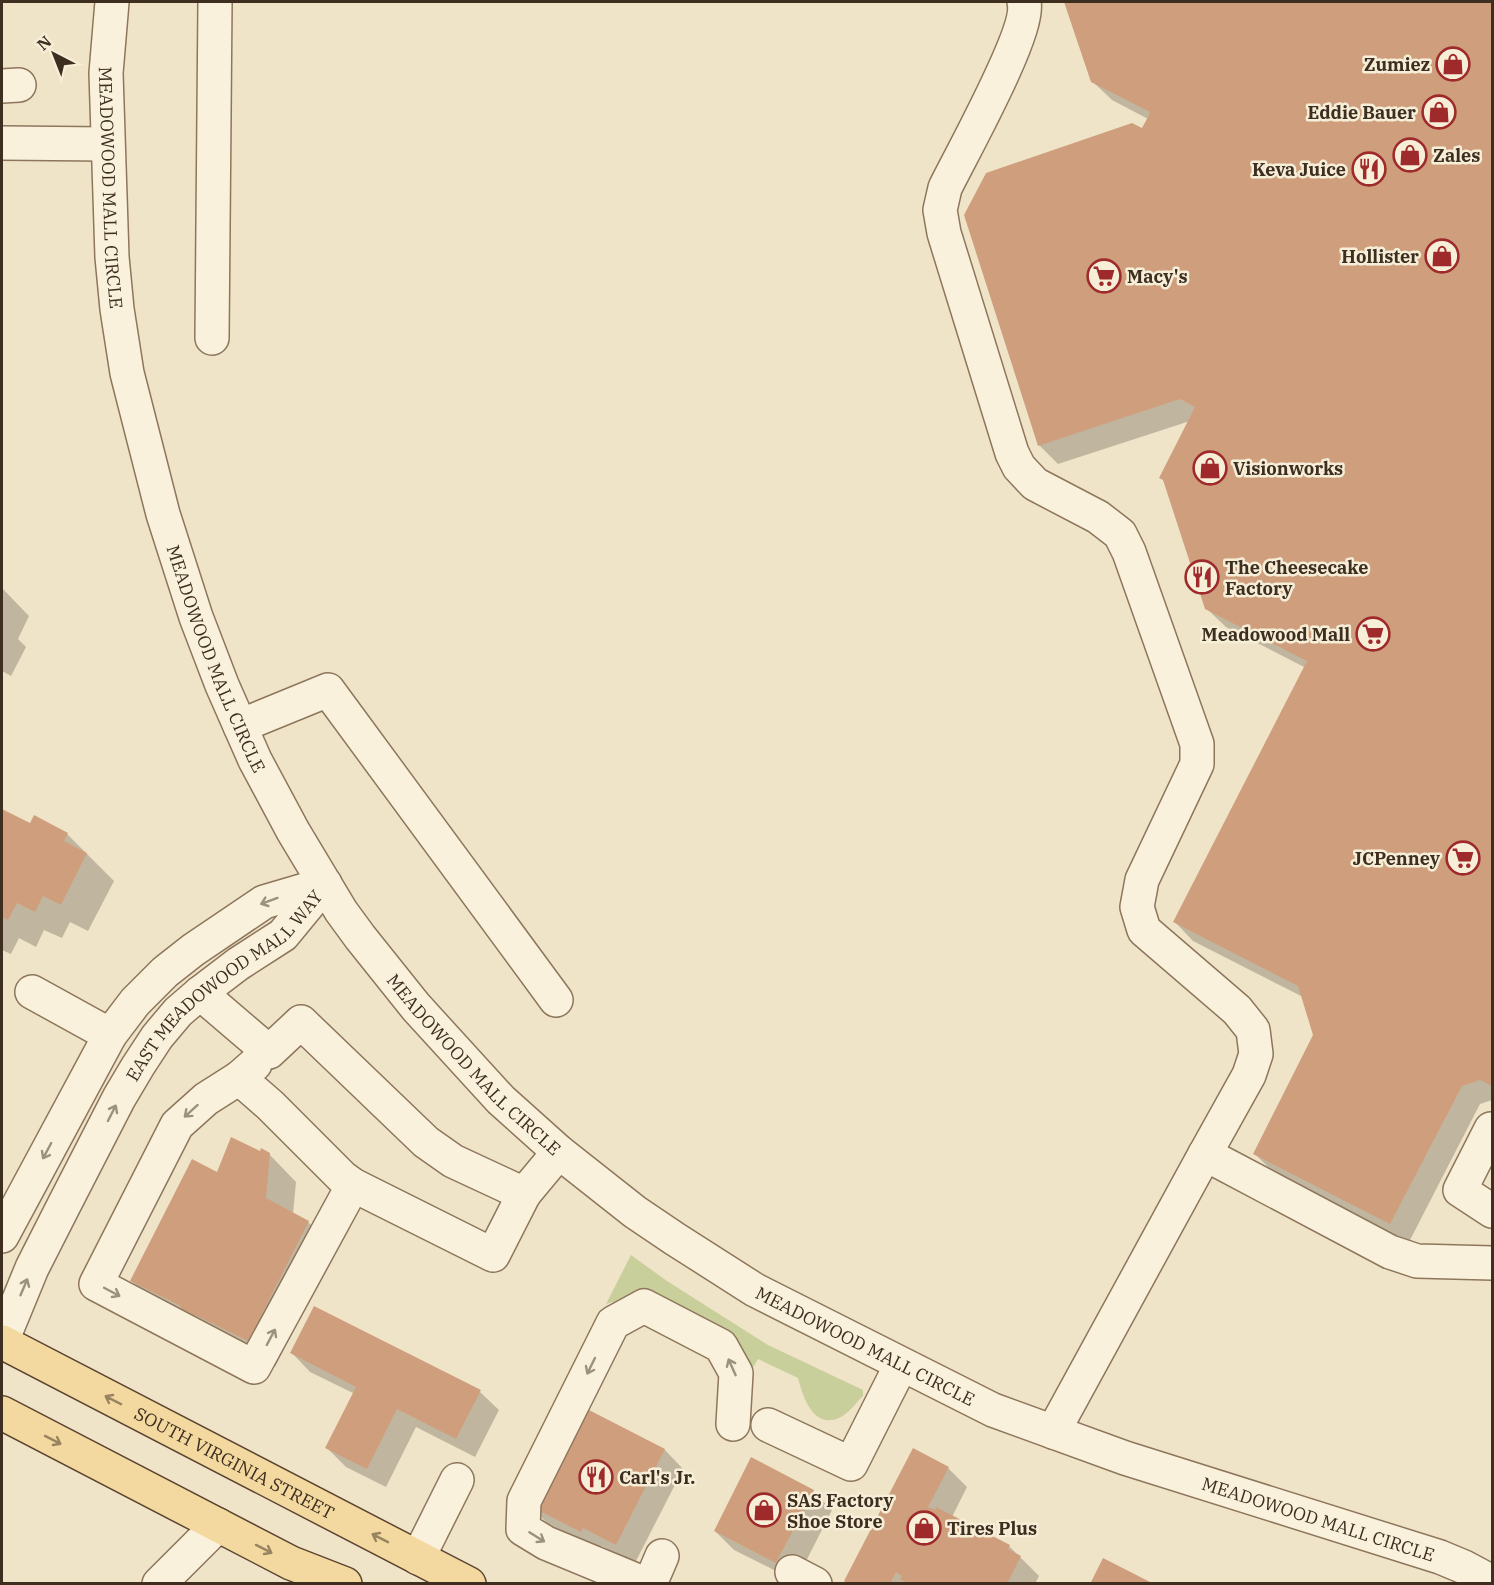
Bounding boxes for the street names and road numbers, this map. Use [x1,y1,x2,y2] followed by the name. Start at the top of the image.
[94,66,128,310] street label: MEADOWOOD MALL CIRCLE
[162,542,271,776] street label: MEADOWOOD MALL CIRCLE
[120,884,327,1085] street label: EAST MEADOWOOD MALL WAY
[382,969,566,1160] street label: MEADOWOOD MALL CIRCLE
[752,1281,979,1411] street label: MEADOWOOD MALL CIRCLE
[131,1401,339,1524] street label: SOUTH VIRGINIA STREET
[1199,1471,1438,1566] street label: MEADOWOOD MALL CIRCLE

